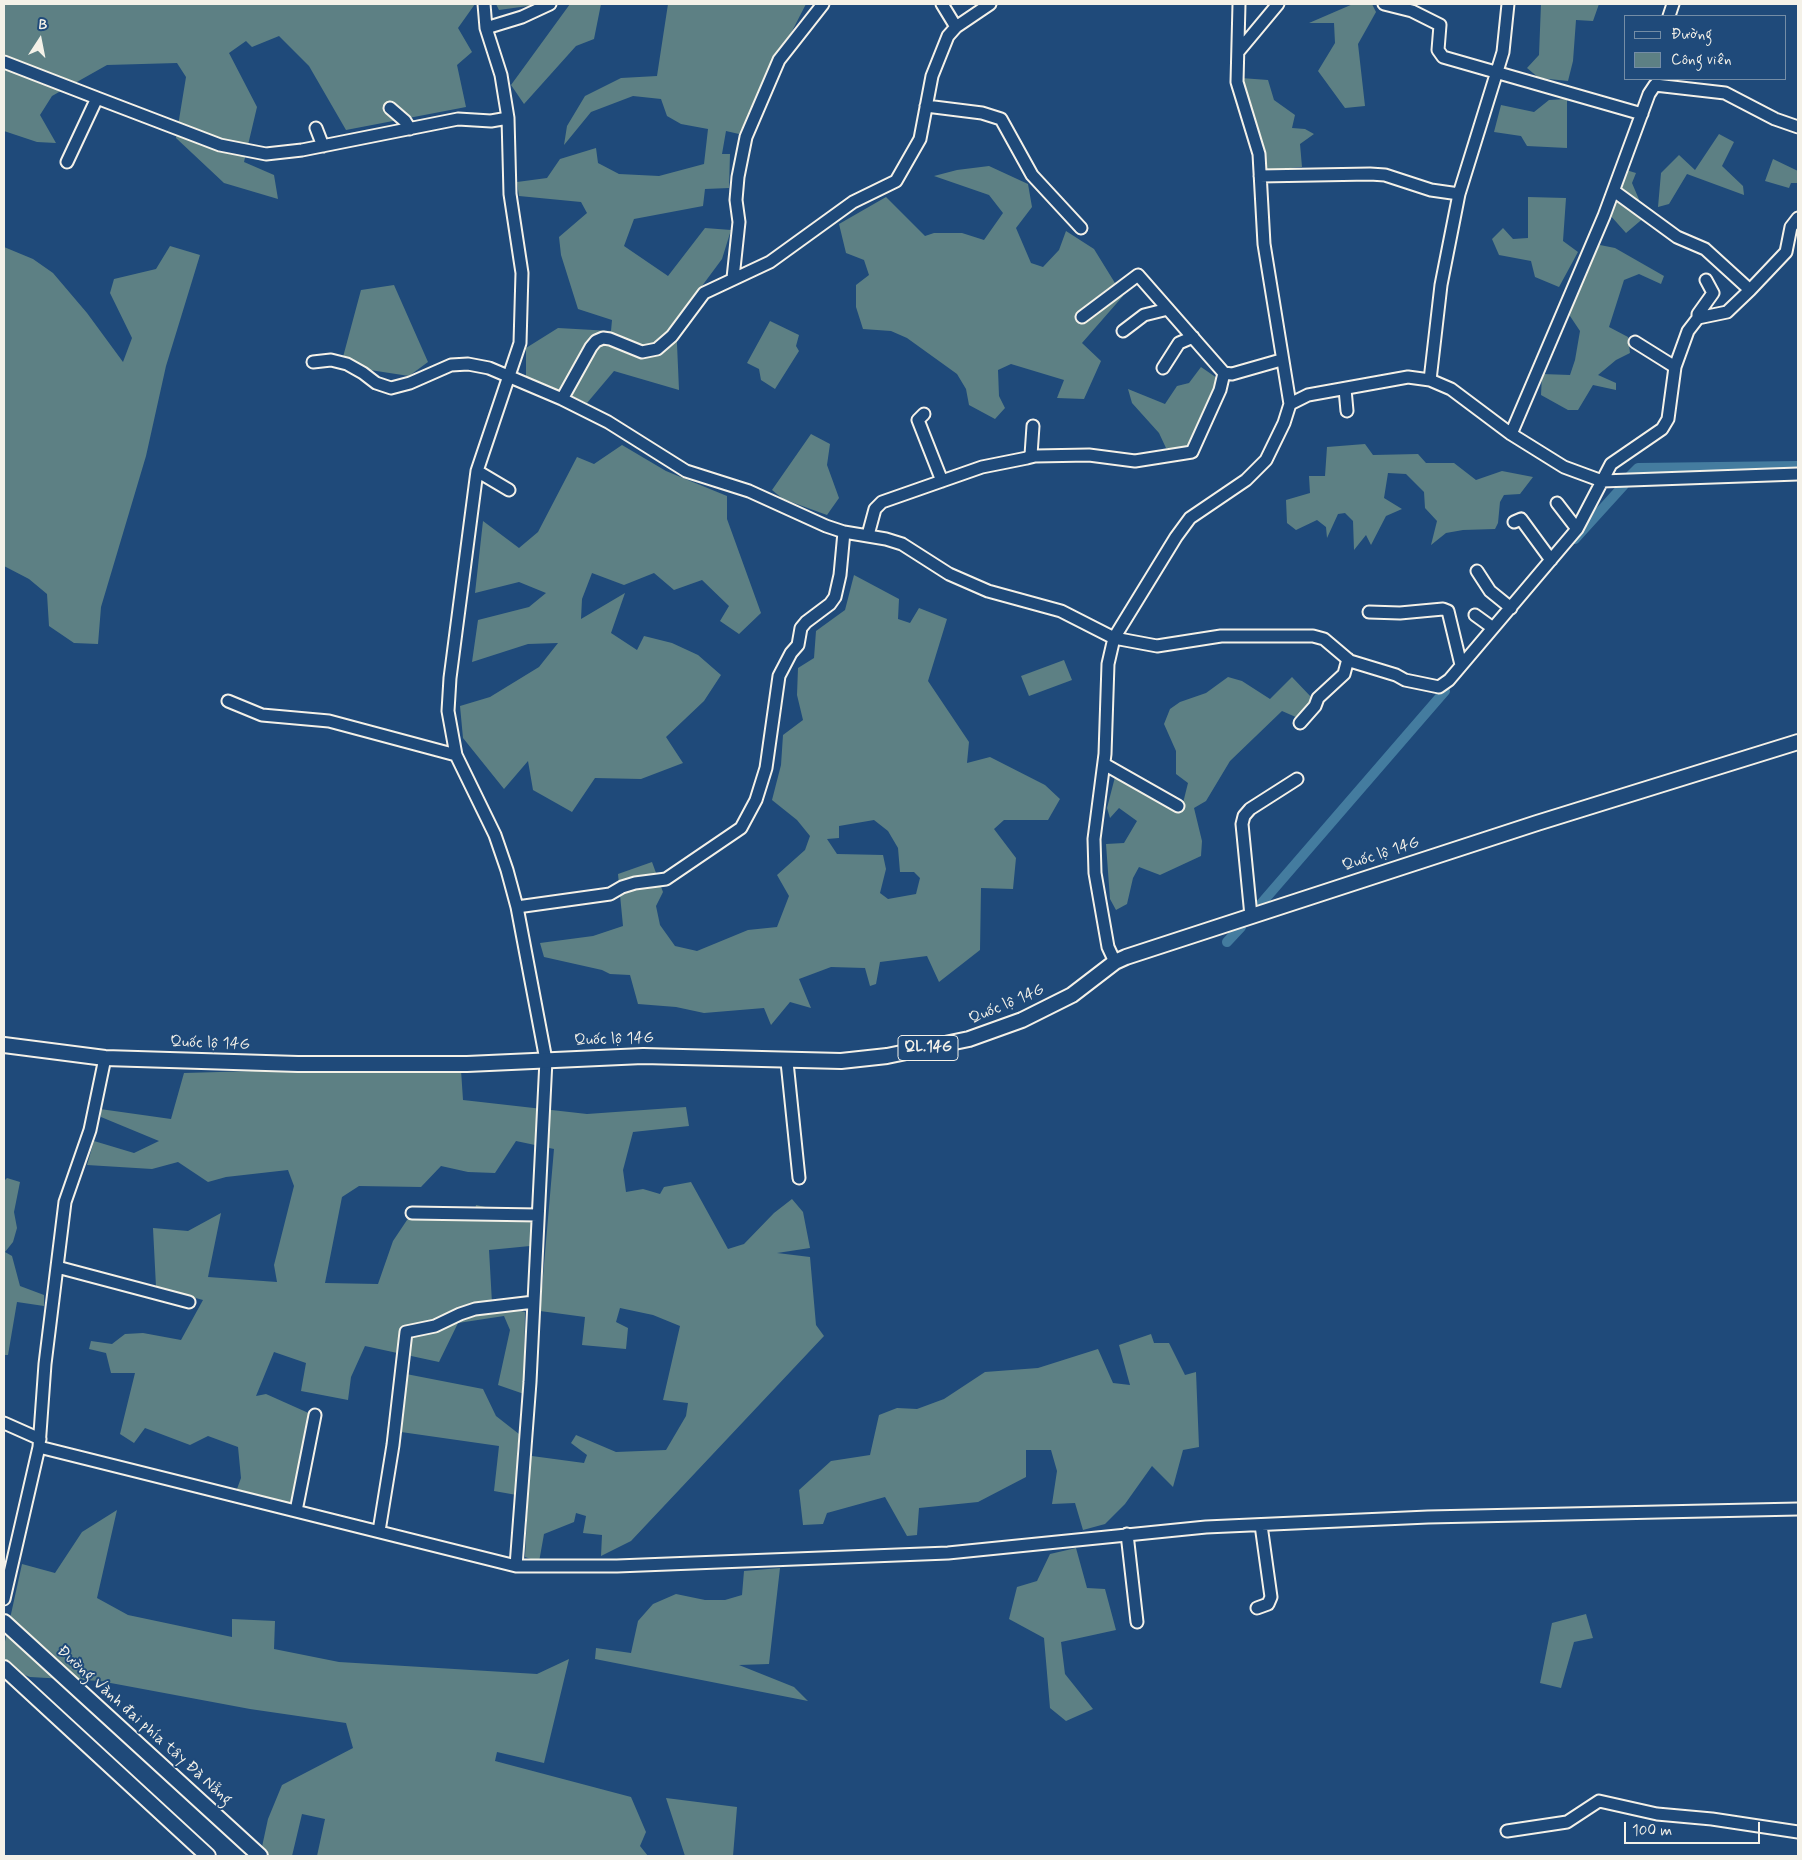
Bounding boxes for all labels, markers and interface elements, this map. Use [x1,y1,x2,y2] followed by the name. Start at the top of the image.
[15,15,65,65] north arrow
[1624,15,1787,80] legend
[37,16,49,35] text: B
[1671,25,1712,45] text: Đường
[1671,50,1731,70] text: Công viên
[1340,834,1422,876] street label: Quốc lộ 14G
[967,981,1047,1029] street label: Quốc lộ 14G
[574,1029,654,1051] street label: Quốc lộ 14G
[170,1033,250,1055] street label: Quốc lộ 14G
[898,1036,958,1060] road number: QL.14G
[52,1642,236,1810] street label: Đường Vành đai phía tây Đà Nẵng
[1627,1812,1763,1844] scale bar
[1632,1821,1672,1841] text: 100 m

